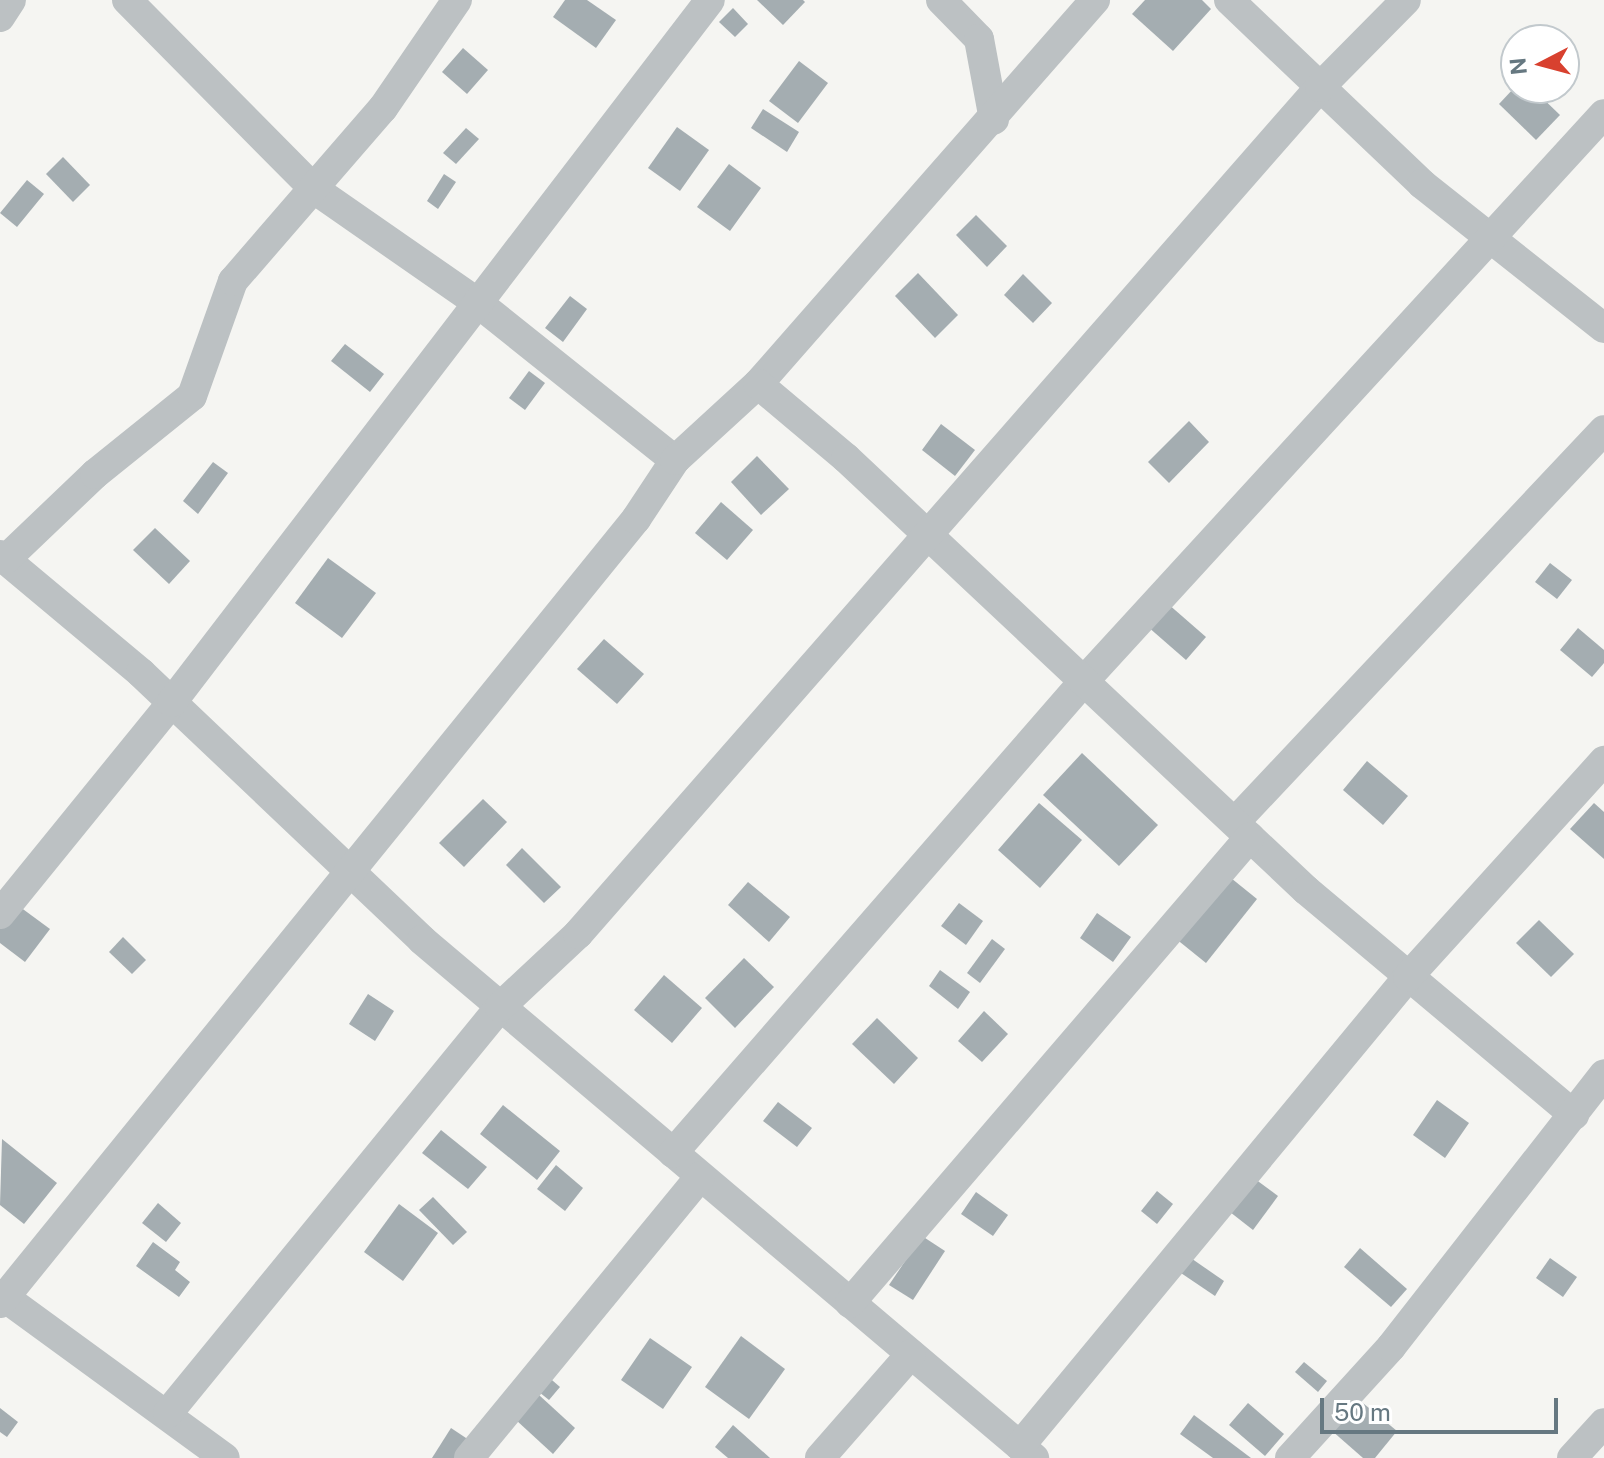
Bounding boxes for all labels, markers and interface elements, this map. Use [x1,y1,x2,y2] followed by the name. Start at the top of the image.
[1500,24,1580,104] north arrow
[1504,56,1532,76] text: N
[1324,1382,1562,1432] scale bar
[1334,1398,1391,1426] text: 50 m

